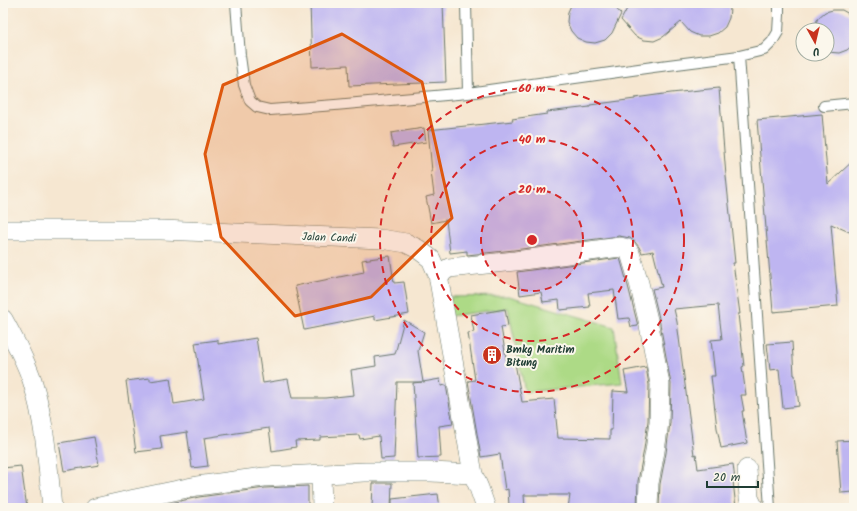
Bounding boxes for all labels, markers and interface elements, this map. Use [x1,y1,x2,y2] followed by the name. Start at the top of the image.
[795,22,835,62] north arrow
[811,42,821,60] text: U
[518,79,546,98] text: 60 m
[518,130,546,149] text: 40 m
[518,180,546,199] text: 20 m
[302,228,357,248] street label: Jalan Candi
[525,233,539,247] centre of rings
[506,341,574,372] place label: Bmkg Maritim Bitung
[481,344,503,366] building icon: Bmkg Maritim Bitung
[707,463,758,489] scale bar
[713,468,741,487] text: 20 m

